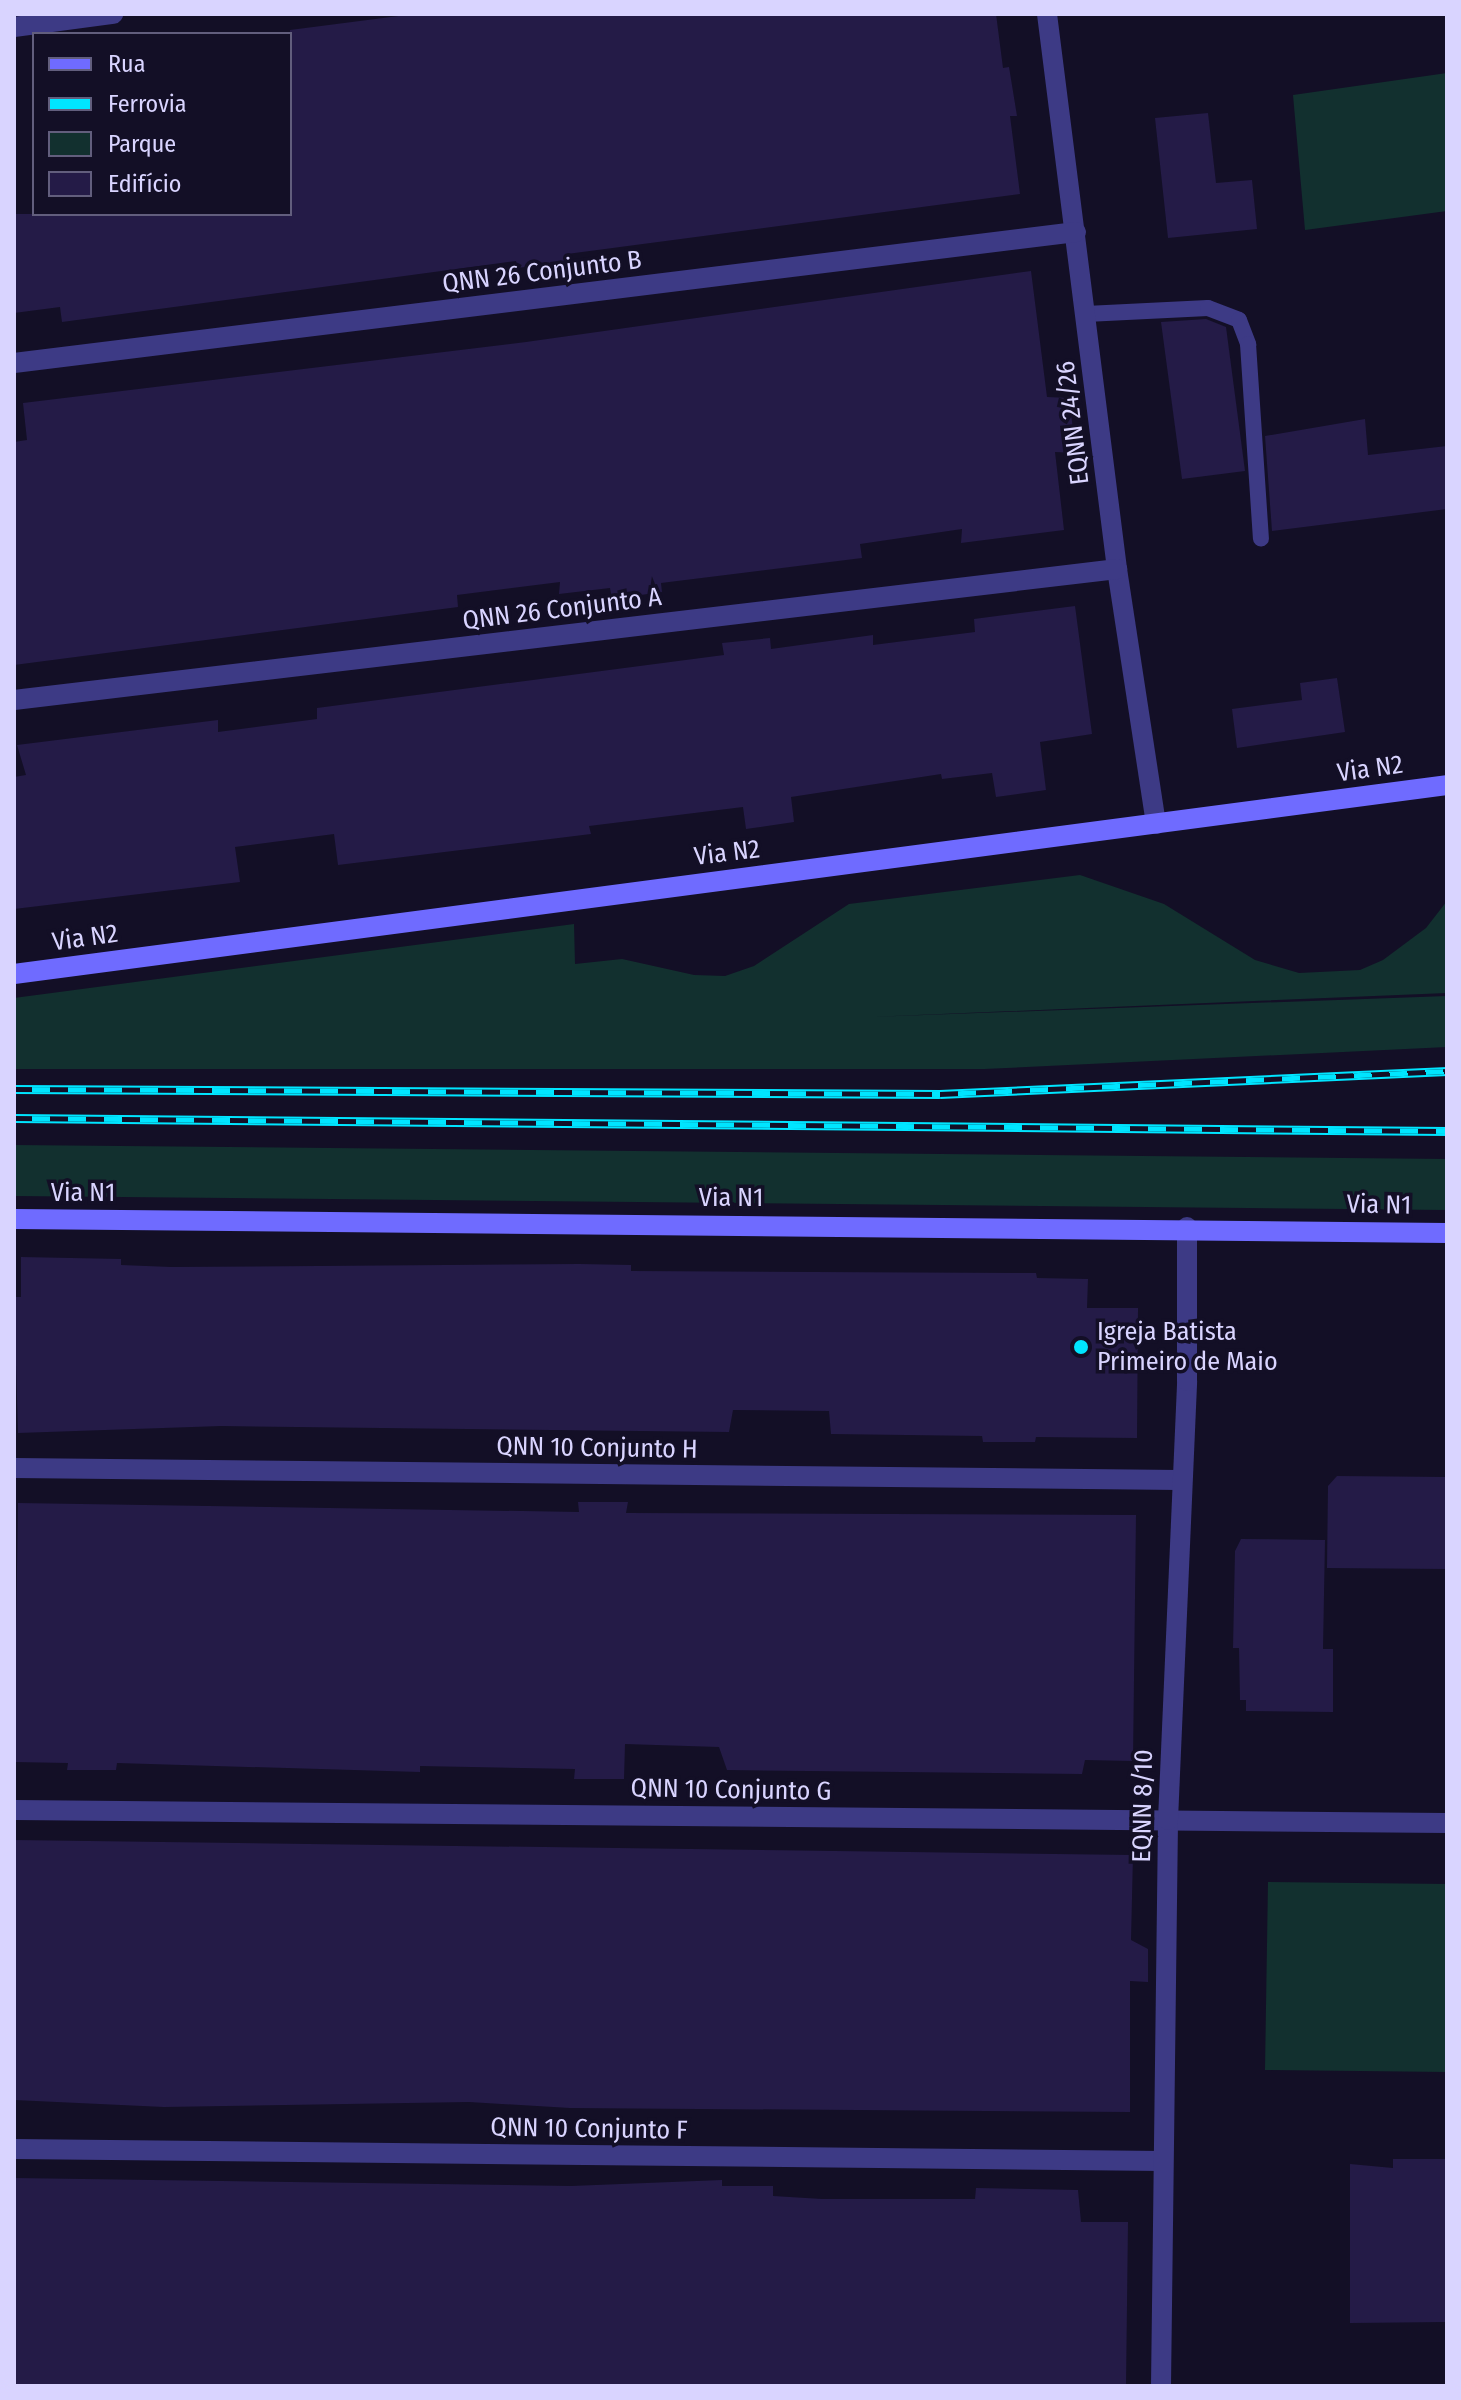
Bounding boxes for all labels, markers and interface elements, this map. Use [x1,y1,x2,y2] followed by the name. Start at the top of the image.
[32,32,292,216] legend
[108,50,145,78] text: Rua
[108,90,187,118] text: Ferrovia
[108,130,176,158] text: Parque
[108,170,181,198] text: Edifício
[441,244,643,300] street label: QNN 26 Conjunto B
[1050,359,1096,487] street label: EQNN 24/26
[461,581,663,637] street label: QNN 26 Conjunto A
[1335,749,1405,789] street label: Via N2
[692,834,762,872] street label: Via N2
[50,918,120,958] street label: Via N2
[51,1177,115,1209] street label: Via N1
[699,1182,763,1214] street label: Via N1
[1346,1189,1412,1221] street label: Via N1
[1097,1316,1278,1378] place label: Igreja Batista Primeiro de Maio
[1072,1338,1090,1356] marker: Igreja Batista Primeiro de Maio
[496,1431,698,1465] street label: QNN 10 Conjunto H
[1126,1749,1160,1863] street label: EQNN 8/10
[630,1773,832,1807] street label: QNN 10 Conjunto G
[490,2112,688,2146] street label: QNN 10 Conjunto F

